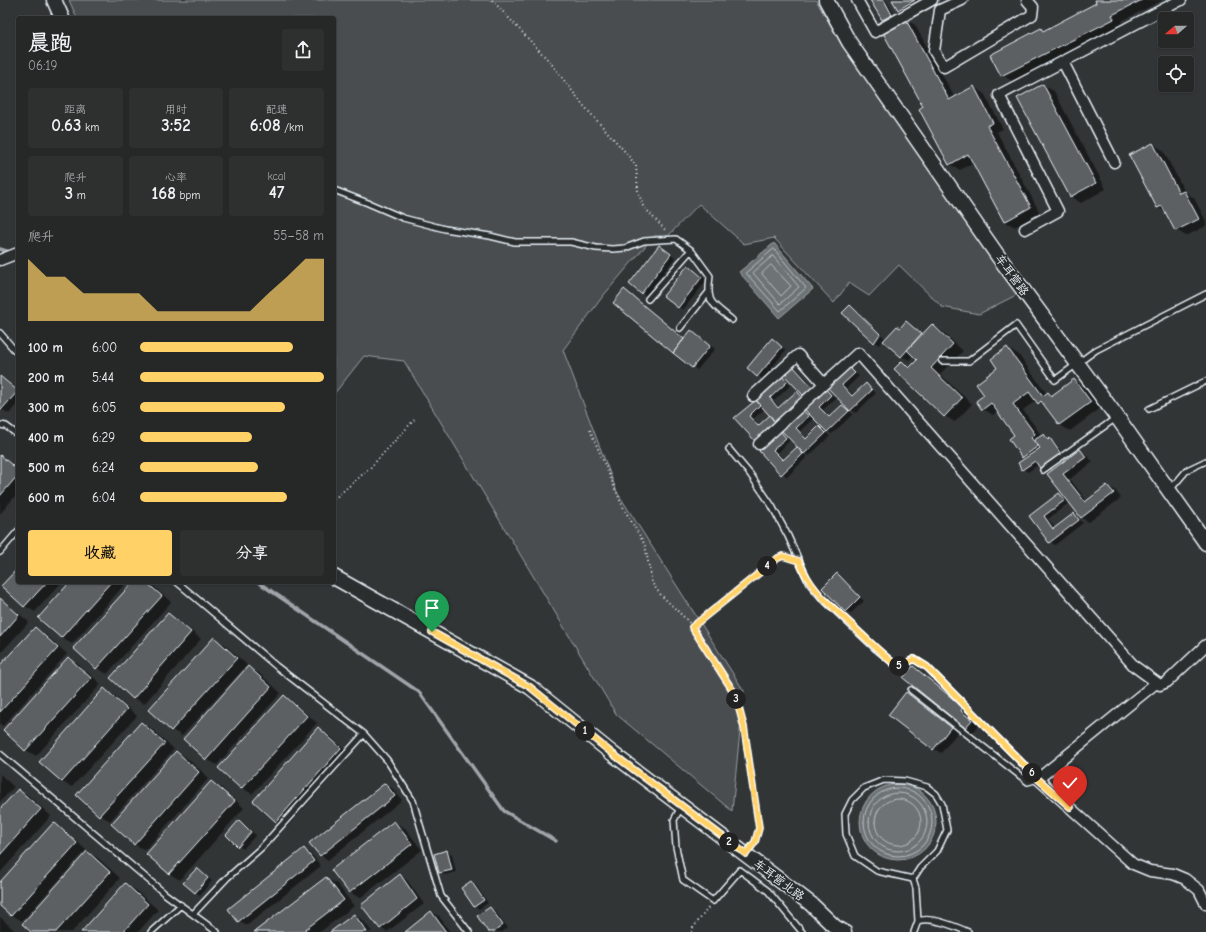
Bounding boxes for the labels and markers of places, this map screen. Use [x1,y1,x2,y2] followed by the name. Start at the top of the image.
[757,556,777,576] pin: 4
[415,591,449,632] pin
[889,656,909,676] pin: 5
[726,689,746,709] pin: 3
[575,721,595,741] pin: 1
[1022,763,1042,783] pin: 6
[1053,766,1087,807] pin
[719,832,739,852] pin: 2

